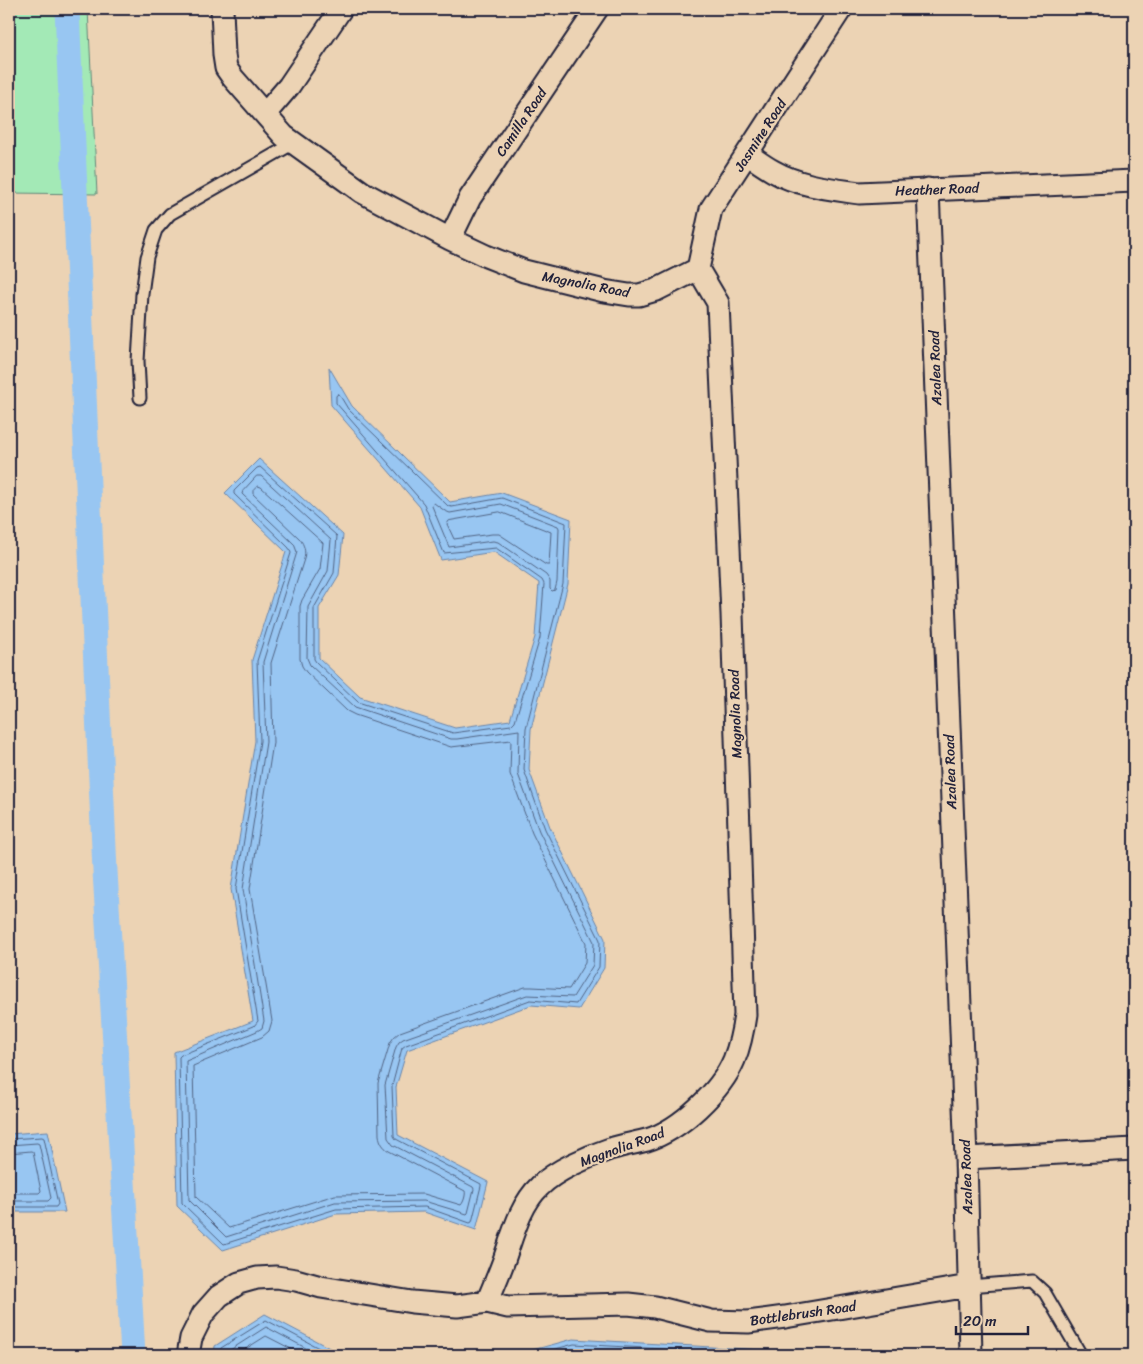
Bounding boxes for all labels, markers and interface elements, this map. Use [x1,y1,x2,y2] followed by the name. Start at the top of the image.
[489,81,555,162] street label: Camilla Road
[727,92,794,178] street label: Jasmine Road
[895,175,981,203] street label: Heather Road
[540,264,633,306] street label: Magnolia Road
[922,329,949,407] street label: Azalea Road
[721,668,750,759] street label: Magnolia Road
[937,733,964,811] street label: Azalea Road
[576,1120,670,1174] street label: Magnolia Road
[953,1138,980,1216] street label: Azalea Road
[748,1293,859,1333] street label: Bottlebrush Road
[956,1304,1028,1336] scale bar
[963,1308,997,1334] text: 20 m

